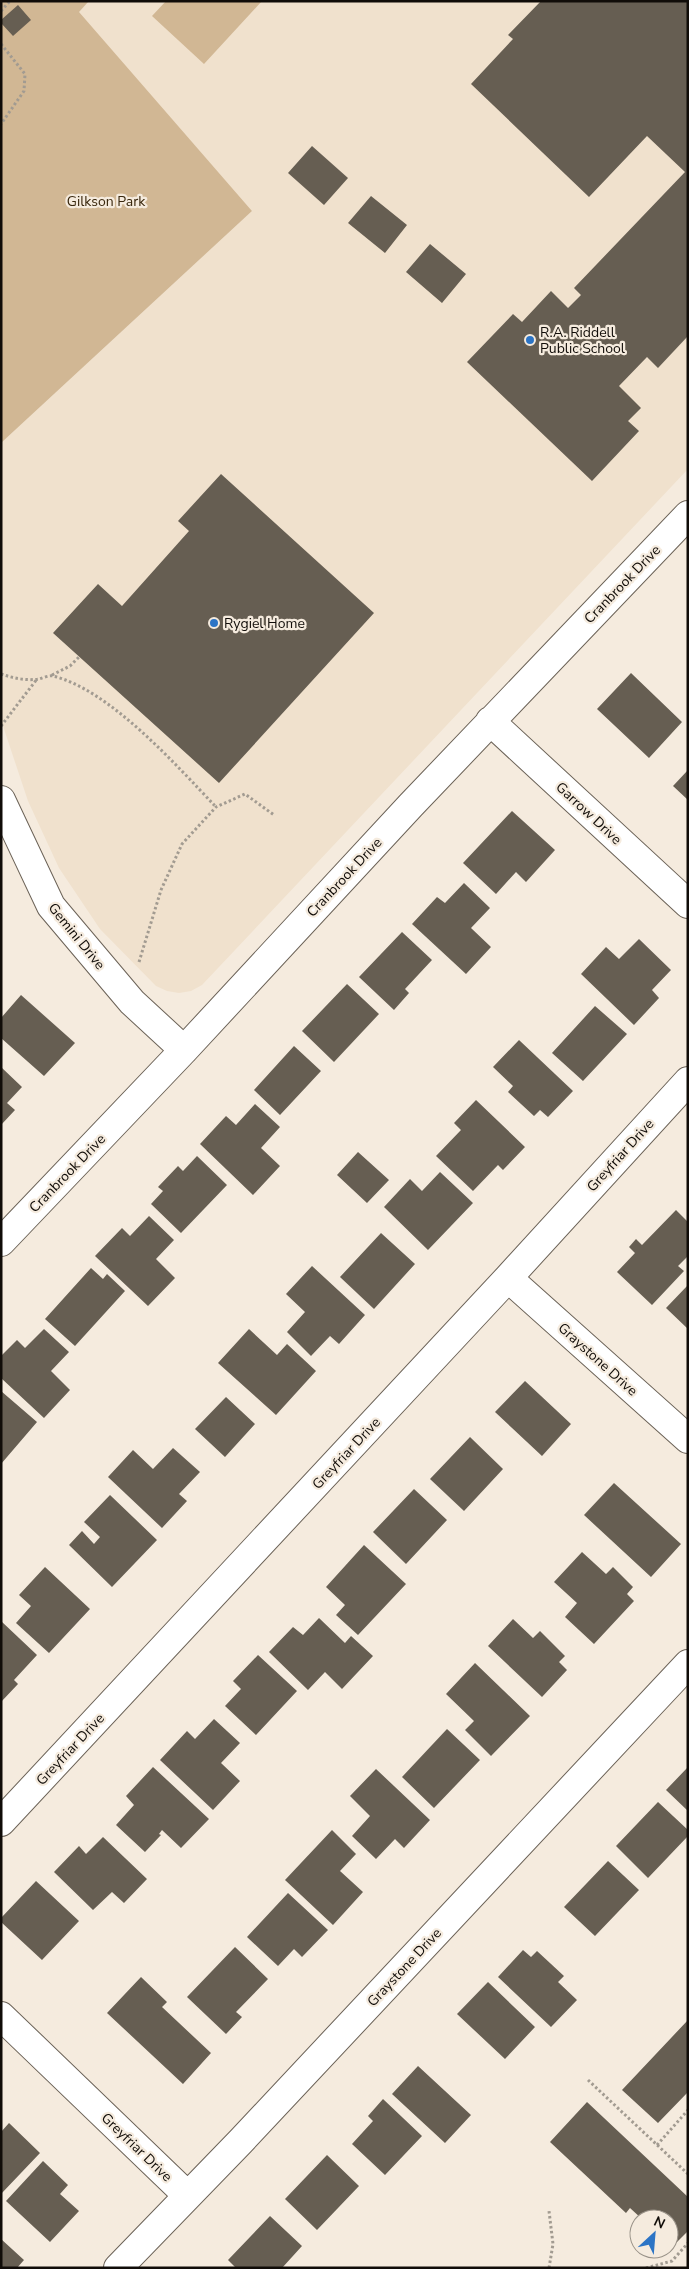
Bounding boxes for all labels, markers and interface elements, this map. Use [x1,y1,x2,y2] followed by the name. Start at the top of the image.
[67,192,146,211] park label: Gilkson Park
[540,323,626,358] place label: R.A. Riddell Public School
[524,334,536,346] marker: R.A. Riddell Public School
[580,541,665,628] street label: Cranbrook Drive
[224,614,305,633] place label: Rygiel Home
[208,617,220,629] marker: Rygiel Home
[552,778,626,849] street label: Garrow Drive
[303,833,386,921] street label: Cranbrook Drive
[44,899,109,974] street label: Gemini Drive
[583,1115,658,1196] street label: Greyfriar Drive
[25,1130,110,1217] street label: Cranbrook Drive
[554,1319,642,1400] street label: Graystone Drive
[308,1413,385,1493] street label: Greyfriar Drive
[32,1709,109,1789] street label: Greyfriar Drive
[363,1924,446,2011] street label: Graystone Drive
[97,2109,176,2186] street label: Greyfriar Drive
[629,2209,679,2259] north arrow
[651,2212,668,2234] text: N

